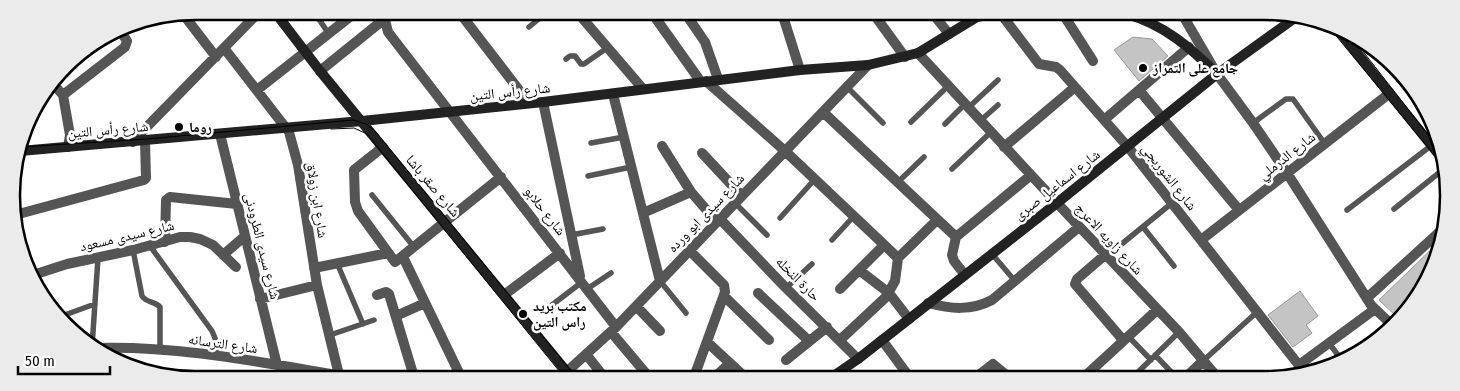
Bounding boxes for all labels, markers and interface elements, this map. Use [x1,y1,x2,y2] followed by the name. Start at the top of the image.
[1152,60,1238,78] place label: جامع على التمراز
[1137,62,1149,74] marker: جامع على التمراز
[469,79,551,106] street label: شارع رأس التين
[67,118,149,143] street label: شارع رأس التين
[189,119,212,136] place label: روما
[173,121,185,133] marker: روما
[1255,128,1320,186] street label: شارع الدرملي
[1136,140,1200,215] street label: شارع الشوربجي
[1010,146,1104,225] street label: شارع اسماعيل صبرى
[401,152,464,221] street label: شارع صقر باشا
[302,161,331,239] street label: شارع ابن زولاق
[664,170,749,257] street label: شارع سيدى ابو ورده
[520,183,569,240] street label: شارع حلابو
[240,191,283,301] street label: شارع سيدى الطرودنى
[1071,200,1147,279] street label: شارع زاويه الاعرج
[78,217,176,256] street label: شارع سيدى مسعود
[772,253,824,305] street label: حارة النخله
[533,298,587,331] place label: مكتب بريد راس التين
[517,308,529,320] marker: مكتب بريد راس التين
[187,331,259,358] street label: شارع الترسانه
[18,344,110,376] scale bar
[25,352,55,370] text: 50 m

